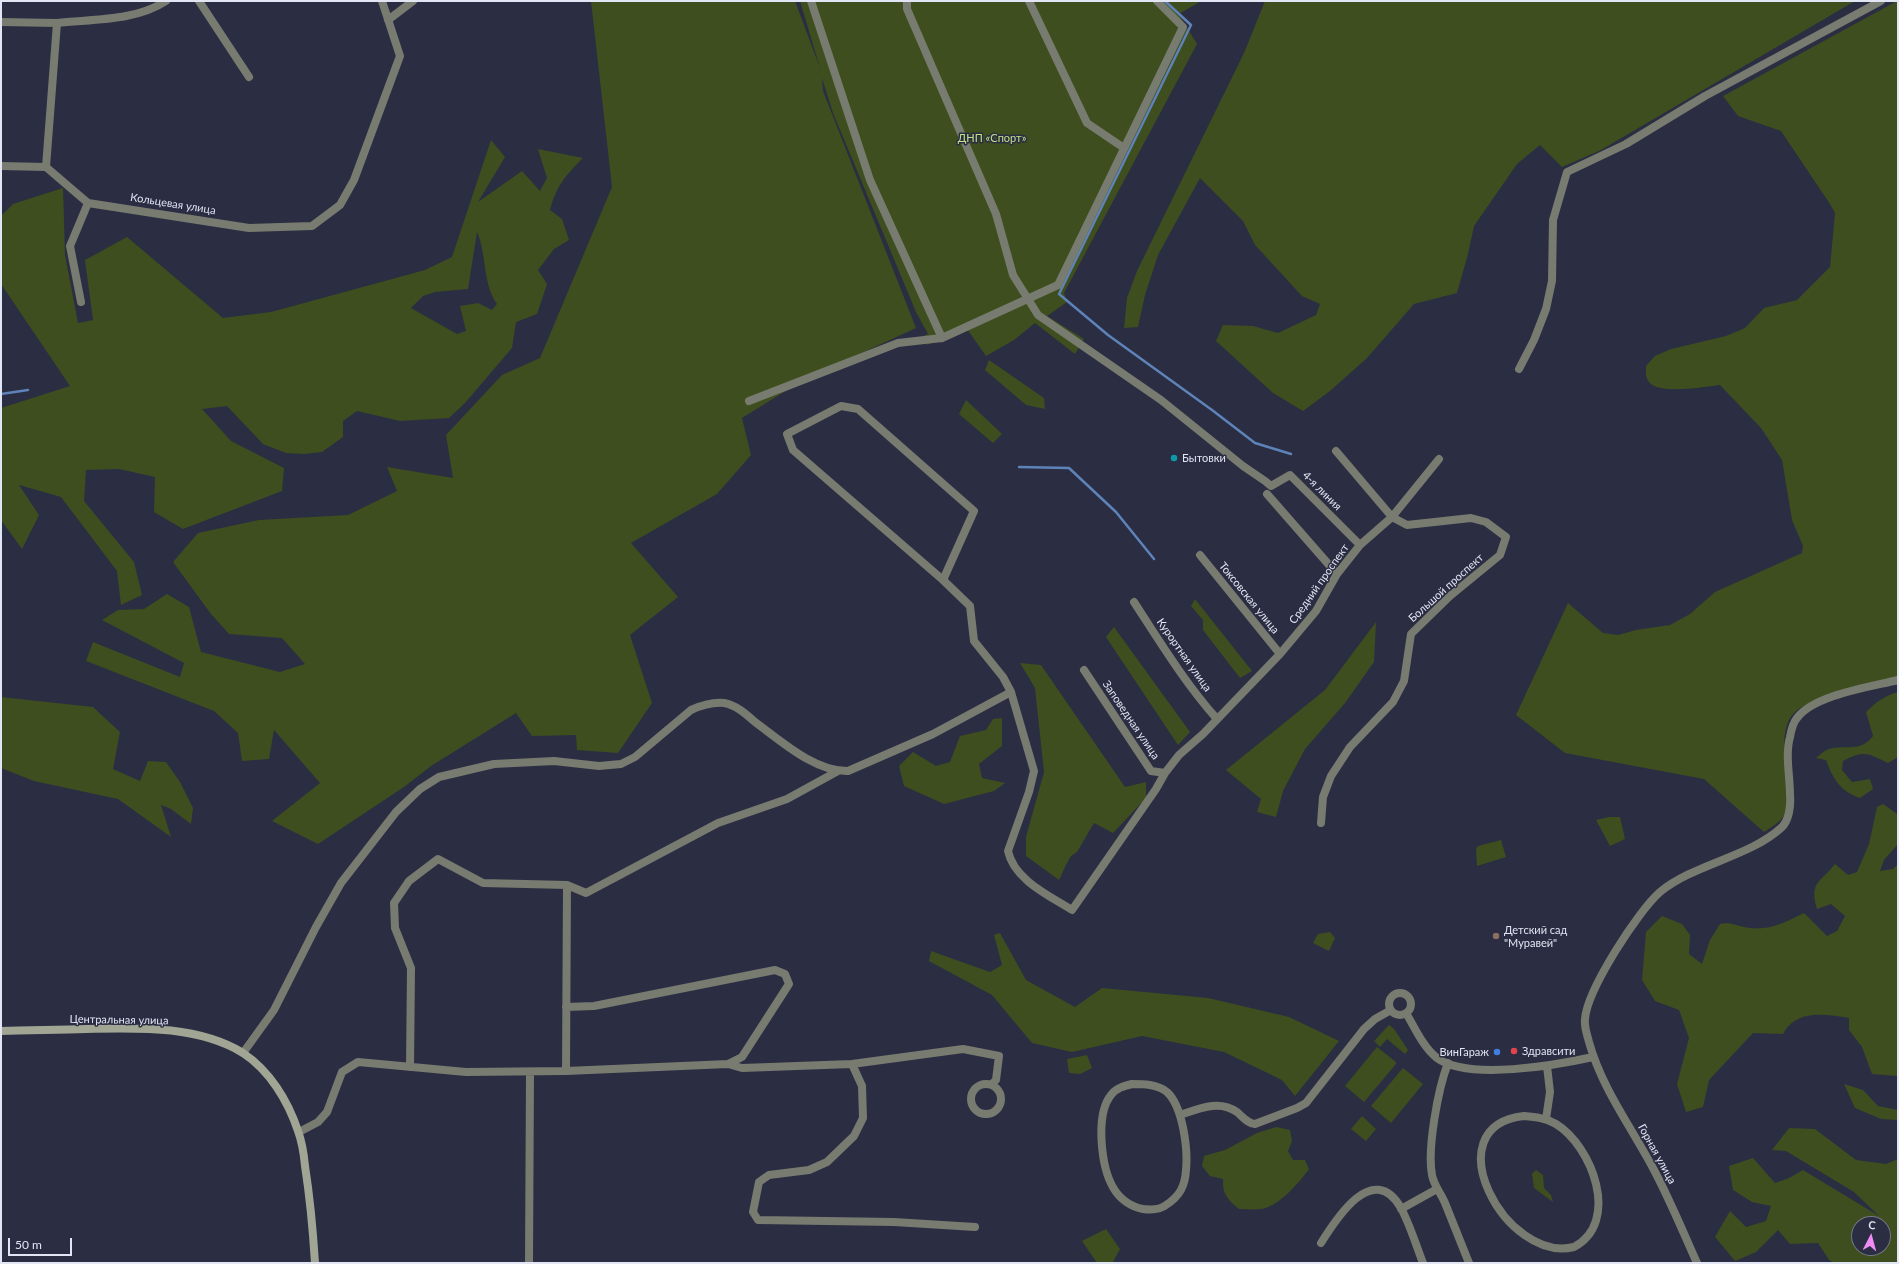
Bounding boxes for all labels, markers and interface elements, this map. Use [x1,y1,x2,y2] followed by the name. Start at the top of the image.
[958,131,1026,145] park label: ДНП «Спорт»
[129,191,217,217] street label: Кольцевая улица
[1182,451,1226,465] place label: Бытовки
[1169,453,1179,463] marker: Бытовки
[1300,469,1344,513] street label: 4-я линия
[1286,541,1352,627] street label: Средний проспект
[1406,551,1486,625] street label: Большой проспект
[1216,559,1282,637] street label: Токсовская улица
[1154,616,1214,694] street label: Курортная улица
[1100,678,1162,762] street label: Заповедная улица
[1504,923,1567,949] place label: Детский сад "Муравей"
[1491,931,1501,941] marker: Детский сад "Муравей"
[69,1013,169,1027] street label: Центральная улица
[1522,1044,1575,1058] place label: Здравсити
[1439,1045,1489,1059] place label: ВинГараж
[1509,1046,1519,1056] marker: Здравсити
[1492,1047,1502,1057] marker: ВинГараж
[1635,1122,1679,1186] street label: Горная улица
[1851,1216,1891,1256] north arrow
[1868,1218,1877,1231] text: С
[10,1230,74,1256] scale bar
[15,1237,42,1252] text: 50 m

